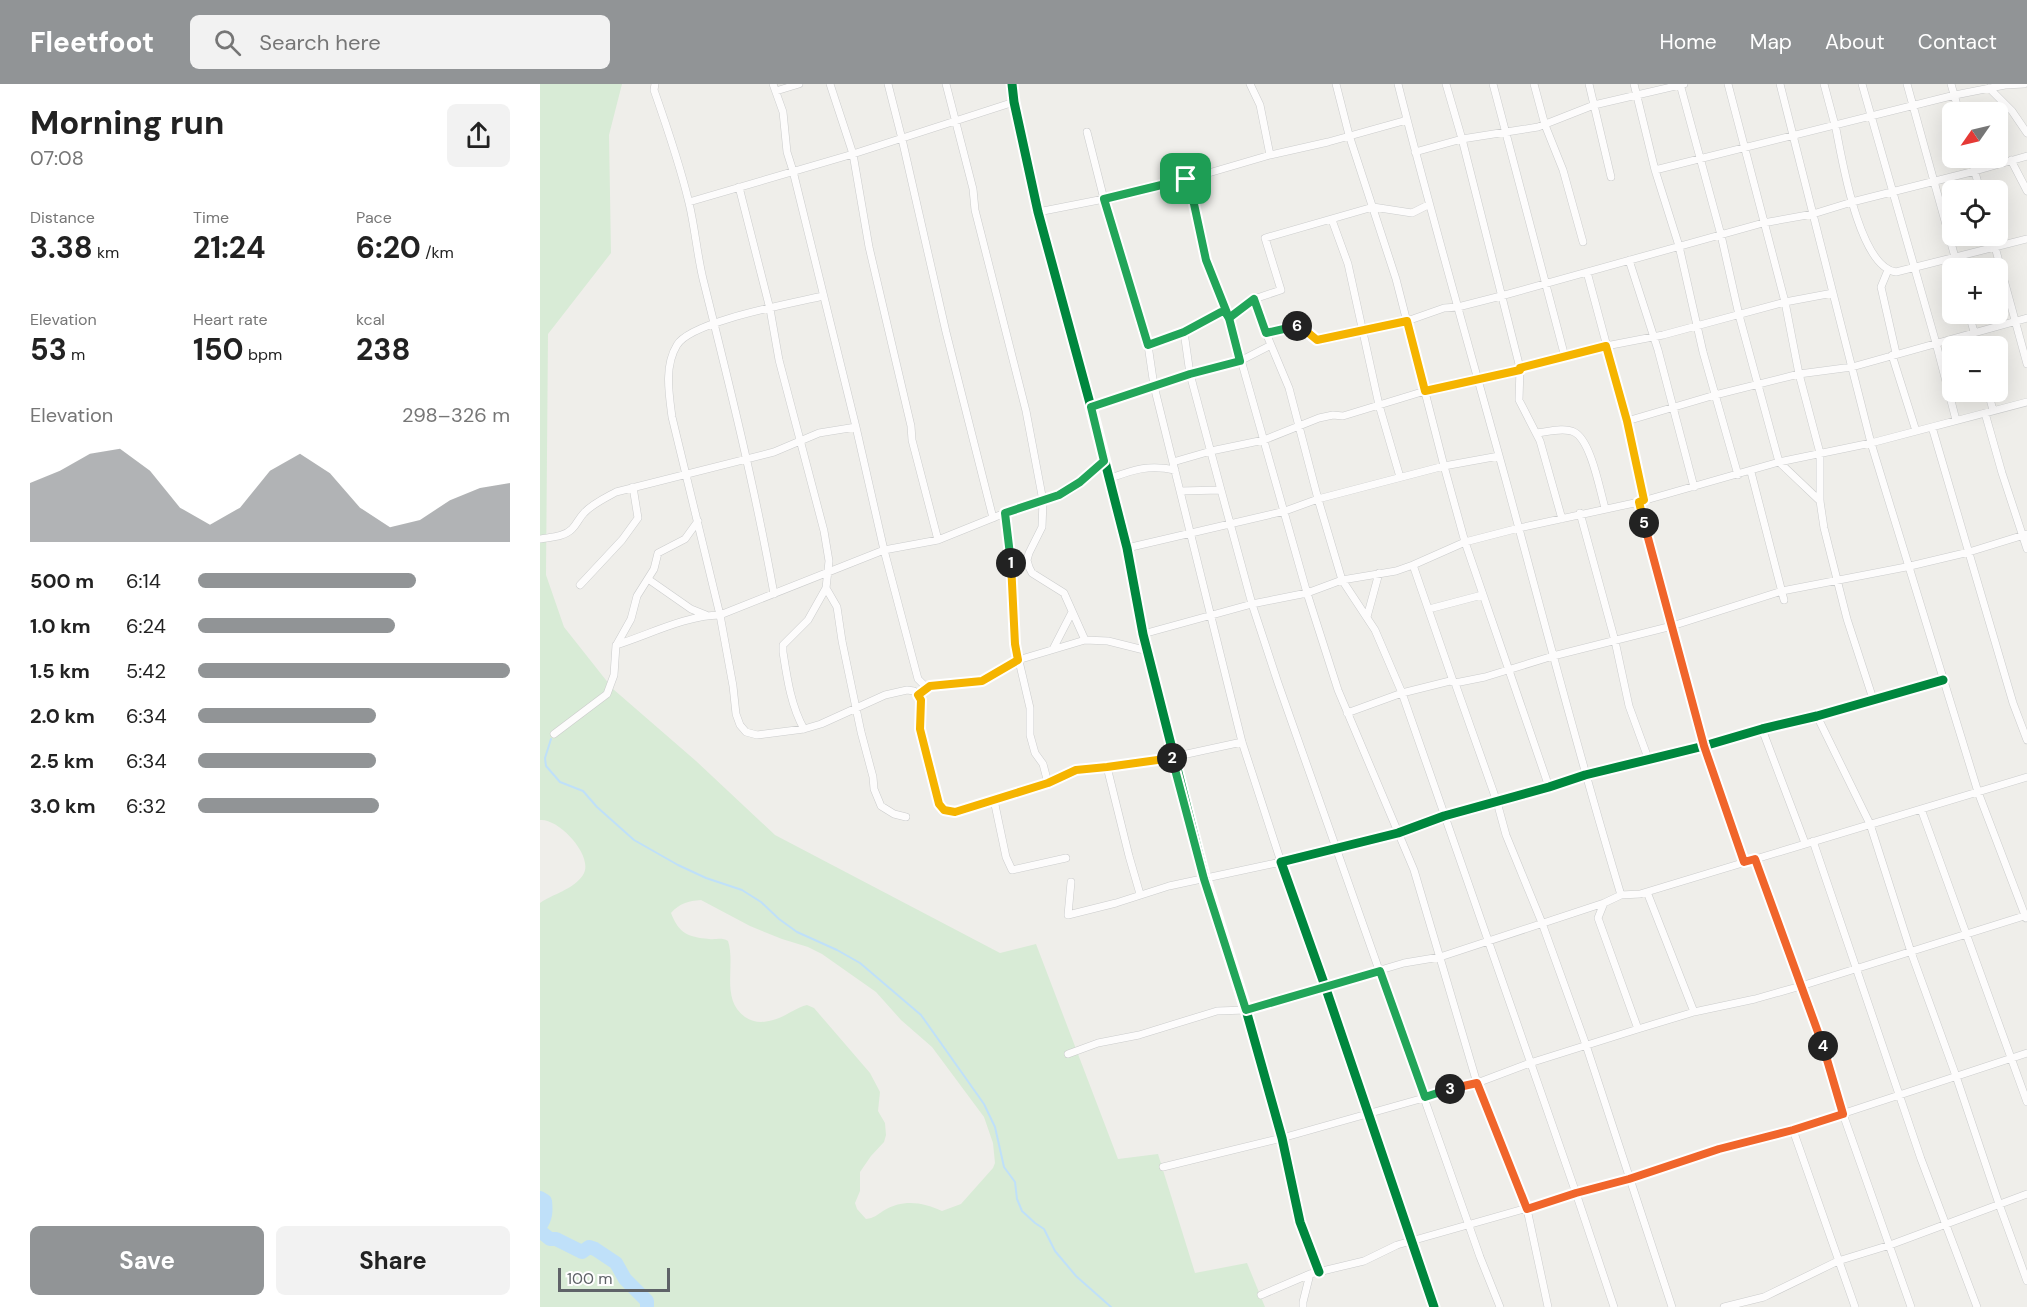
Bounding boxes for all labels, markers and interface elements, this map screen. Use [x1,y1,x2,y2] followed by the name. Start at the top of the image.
[190,15,610,69] search box
[30,24,154,61] text: Fleetfoot
[211,26,244,59] icon: search
[259,28,381,57] text: Search here
[1659,28,1717,56] text: Home
[1750,28,1792,56] text: Map
[1825,28,1885,56] text: About
[1918,28,1997,56] text: Contact
[30,101,224,144] text: Morning run
[1942,102,2008,168] north arrow
[1942,102,2008,402] map controls
[447,104,510,167] button: share
[30,145,84,171] text: 07:08
[1160,153,1211,204] pin
[1169,162,1202,195] icon: arrive
[1942,180,2008,246] button: locate
[30,207,95,228] text: Distance
[193,207,229,228] text: Time
[356,207,392,228] text: Pace
[30,228,93,267] text: 3.38
[193,228,265,267] text: 21:24
[356,228,421,267] text: 6:20
[93,242,119,263] text: km
[421,242,454,263] text: /km
[1942,258,2008,324] button: +
[30,309,97,330] text: Elevation
[193,309,268,330] text: Heart rate
[356,309,385,330] text: kcal
[1282,311,1312,341] pin: 6
[1292,315,1302,336] text: 6
[30,330,67,369] text: 53
[193,330,244,369] text: 150
[356,330,410,369] text: 238
[1942,336,2008,402] button: −
[67,344,85,365] text: m
[244,344,282,365] text: bpm
[30,402,113,428] text: Elevation
[402,402,510,428] text: 298–326 m
[1629,508,1659,538] pin: 5
[1639,512,1649,533] text: 5
[996,548,1026,578] pin: 1
[1008,552,1014,573] text: 1
[30,568,94,594] text: 500 m
[126,568,161,594] text: 6:14
[30,613,91,639] text: 1.0 km
[126,613,166,639] text: 6:24
[30,658,90,684] text: 1.5 km
[126,658,166,684] text: 5:42
[30,703,95,729] text: 2.0 km
[126,703,167,729] text: 6:34
[1157,743,1187,773] pin: 2
[1167,747,1177,768] text: 2
[30,748,94,774] text: 2.5 km
[126,748,167,774] text: 6:34
[30,793,95,819] text: 3.0 km
[126,793,166,819] text: 6:32
[1808,1031,1838,1061] pin: 4
[1818,1035,1828,1056] text: 4
[1435,1074,1465,1104] pin: 3
[1445,1078,1455,1099] text: 3
[30,1226,264,1295] button: Save
[276,1226,510,1295] button: Share
[558,1265,670,1292] scale bar
[567,1268,612,1289] text: 100 m

